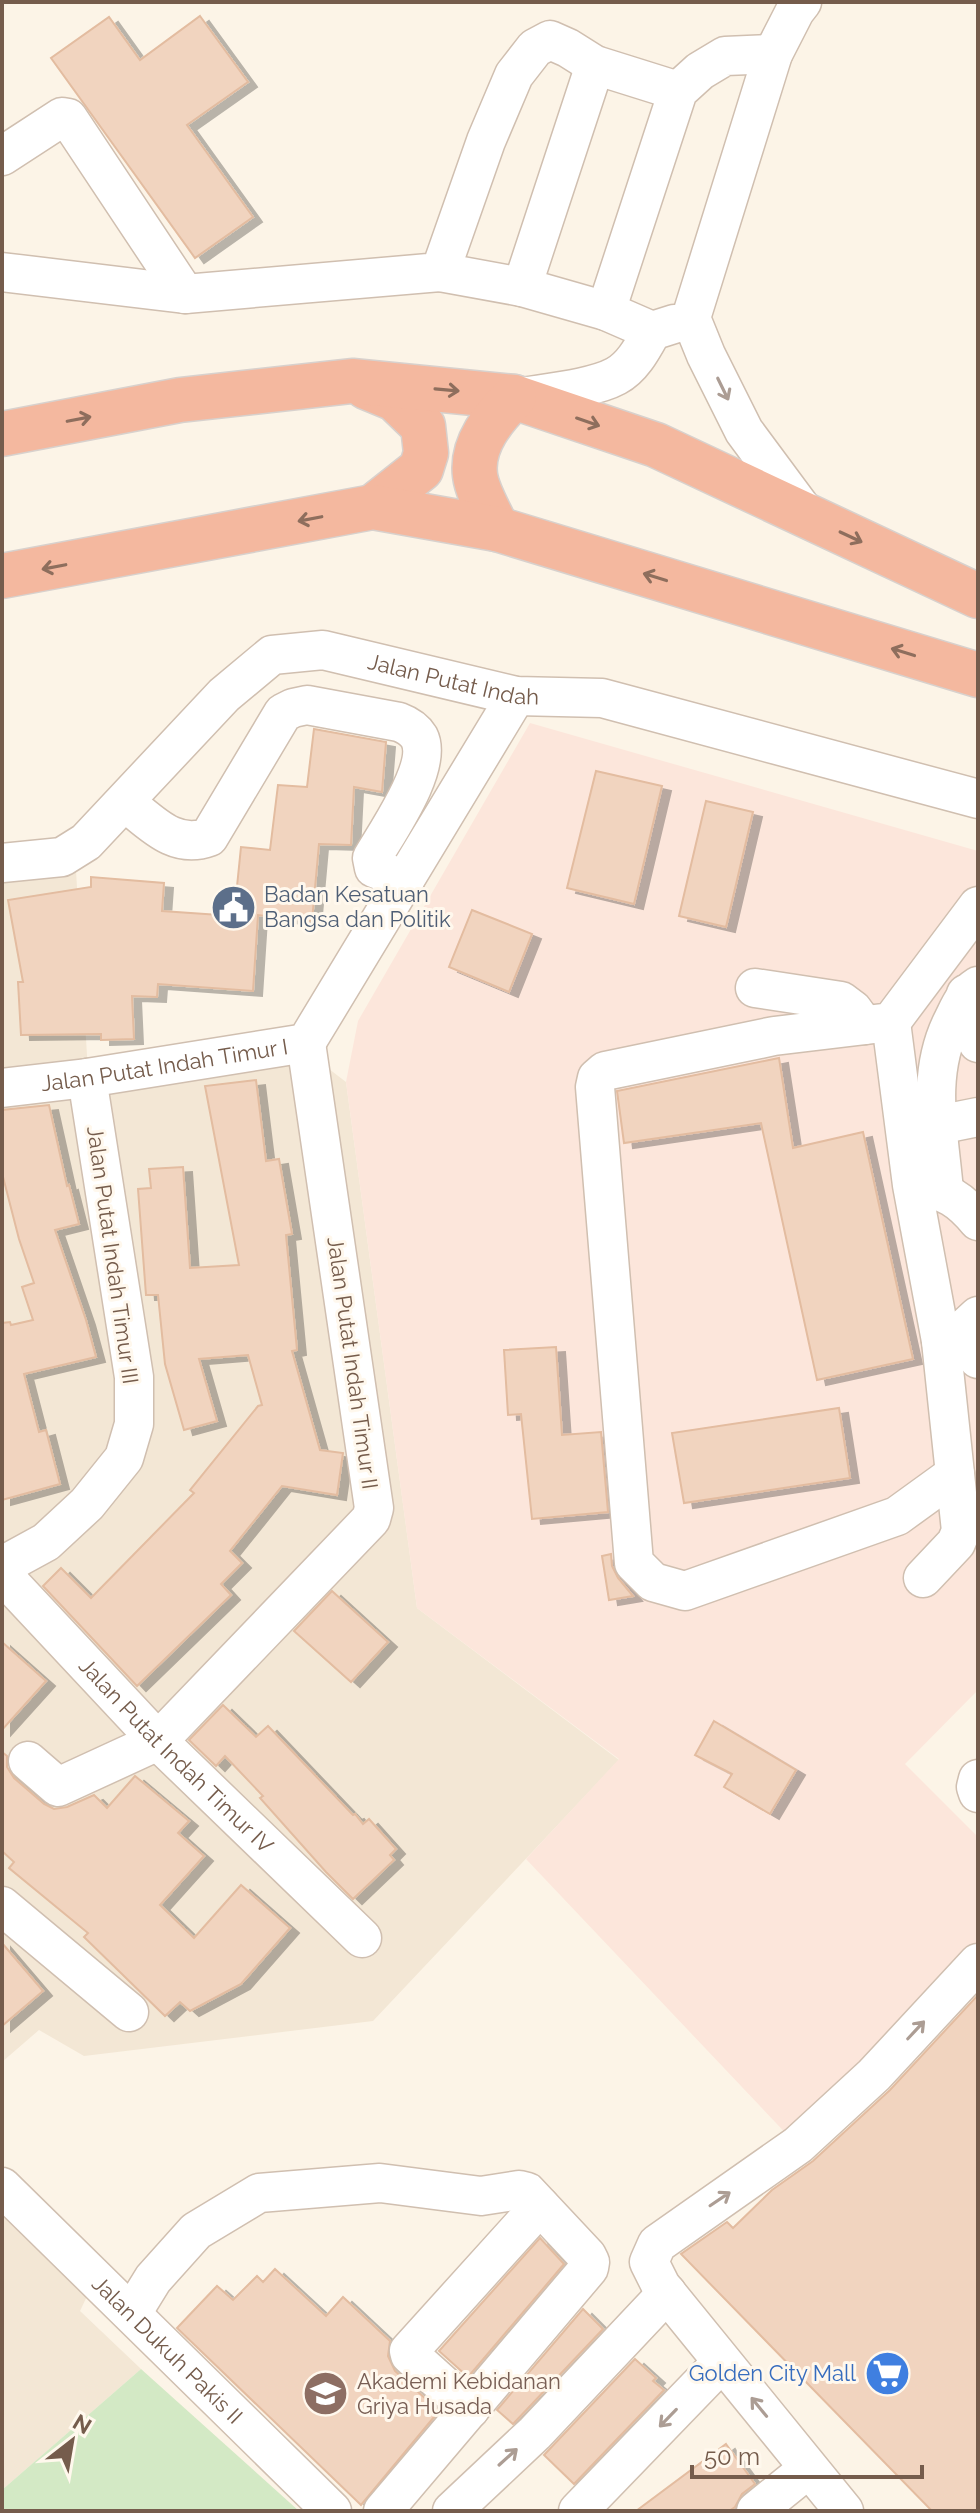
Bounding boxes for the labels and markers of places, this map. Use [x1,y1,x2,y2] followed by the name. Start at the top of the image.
[264,881,451,932] place label: Badan Kesatuan Bangsa dan Politik
[209,883,257,931] public building icon: Badan Kesatuan Bangsa dan Politik
[863,2349,911,2397] supermarket icon: Golden City Mall
[689,2360,856,2386] place label: Golden City Mall
[357,2368,561,2419] place label: Akademi Kebidanan Griya Husada
[302,2370,350,2418] school or university icon: Akademi Kebidanan Griya Husada

